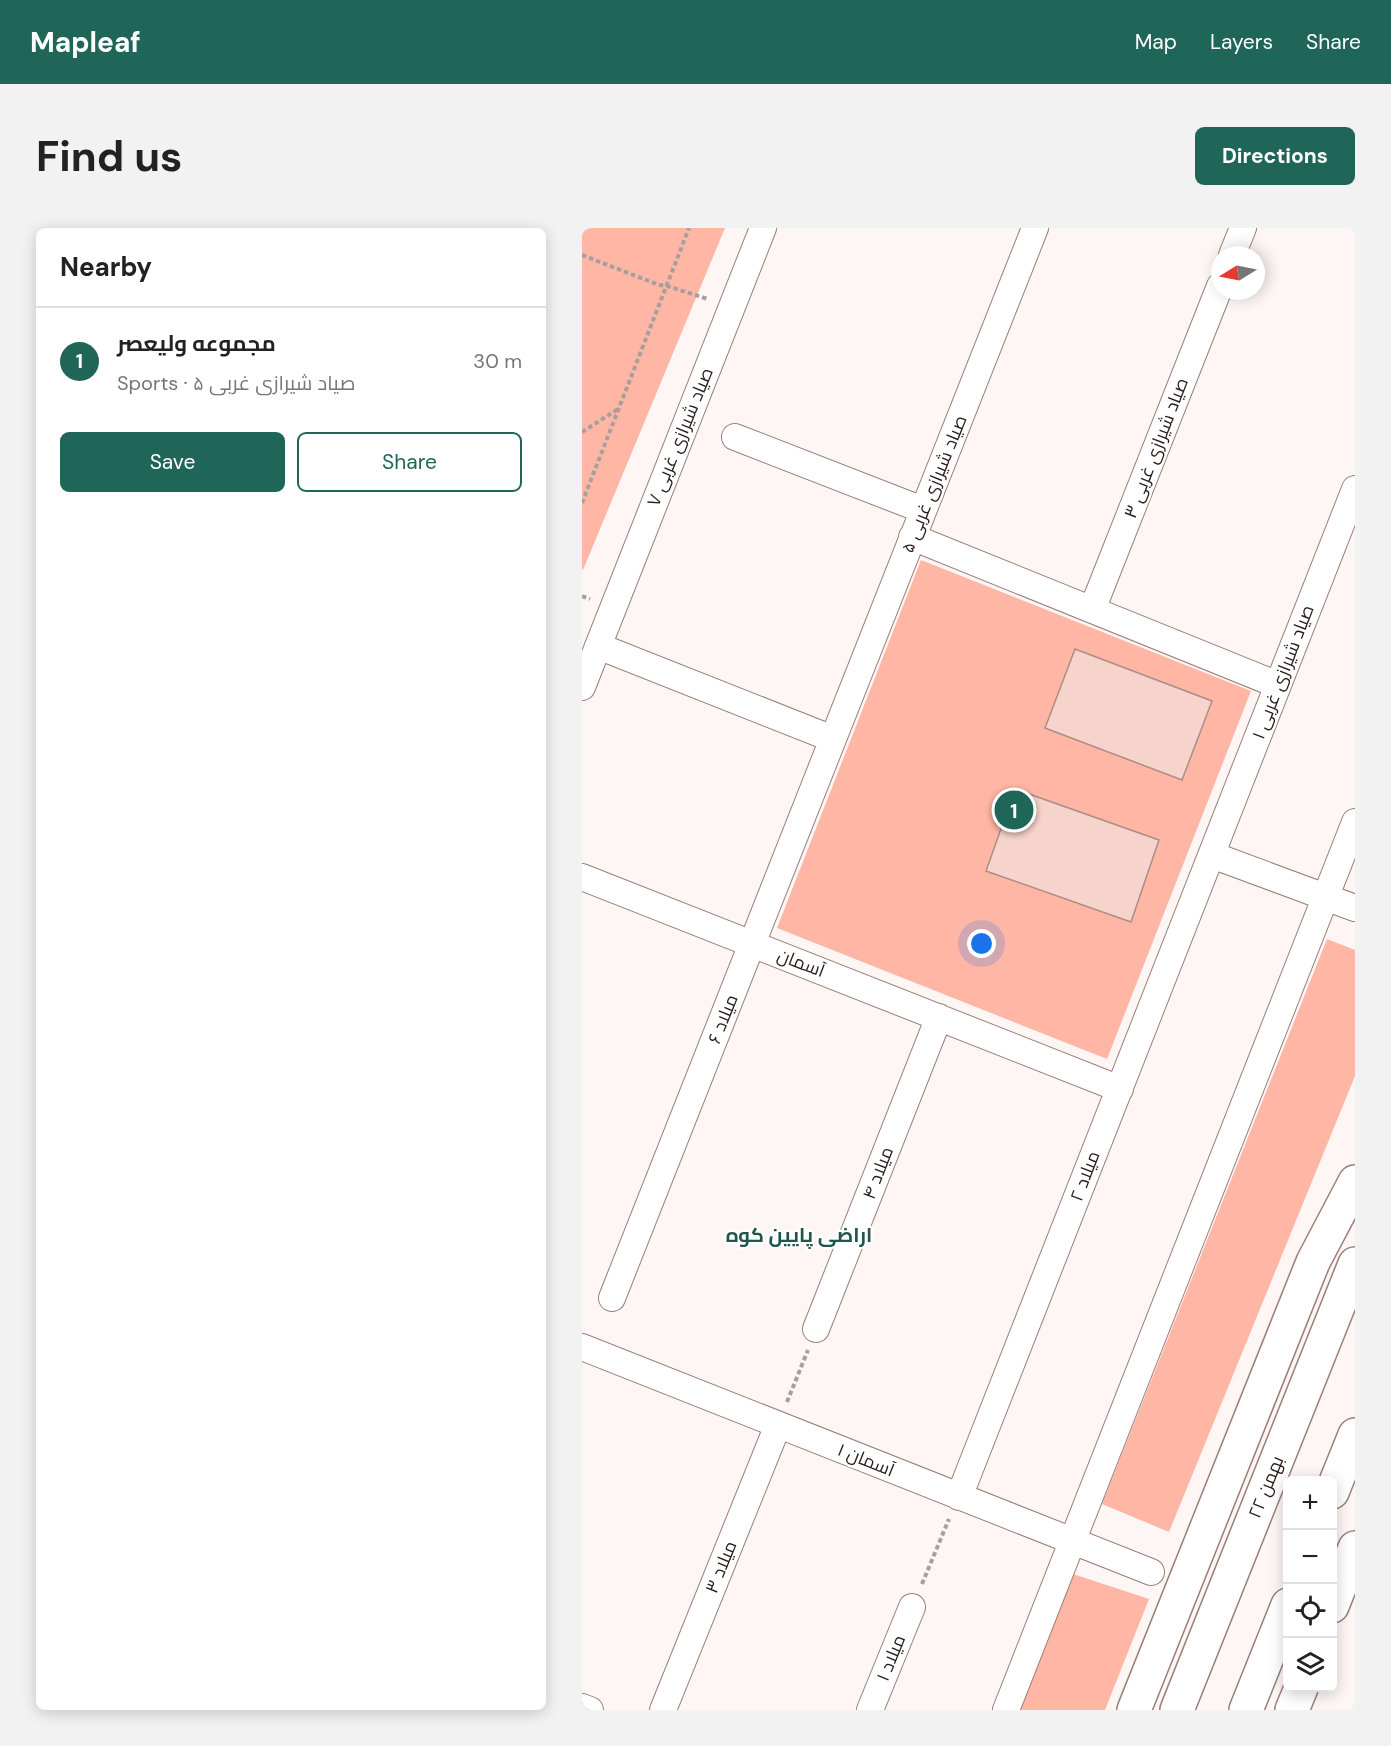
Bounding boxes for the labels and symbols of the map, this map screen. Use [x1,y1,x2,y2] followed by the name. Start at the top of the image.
[1211,246,1265,300] north arrow
[641,364,719,510] street label: صیاد شیرازی غربی ۷
[1118,374,1194,522] street label: صیاد شیرازی غربی ۳
[895,412,973,556] street label: صیاد شیرازی غربی ۵
[1246,601,1320,743] street label: صیاد شیرازی غربی ۱
[994,788,1034,832] pin: 1
[967,929,996,958] your location
[774,943,828,983] street label: آسمان
[702,991,744,1047] street label: میلاد ۶
[857,1143,899,1203] street label: میلاد ۴
[1064,1147,1106,1205] street label: میلاد ۲
[726,1222,872,1249] district label: اراضی پایین کوه
[834,1438,898,1482] street label: آسمان ۱
[1243,1452,1289,1522] street label: ۲۲ بهمن
[700,1537,742,1597] street label: میلاد ۳
[871,1631,911,1685] street label: میلاد ۱

